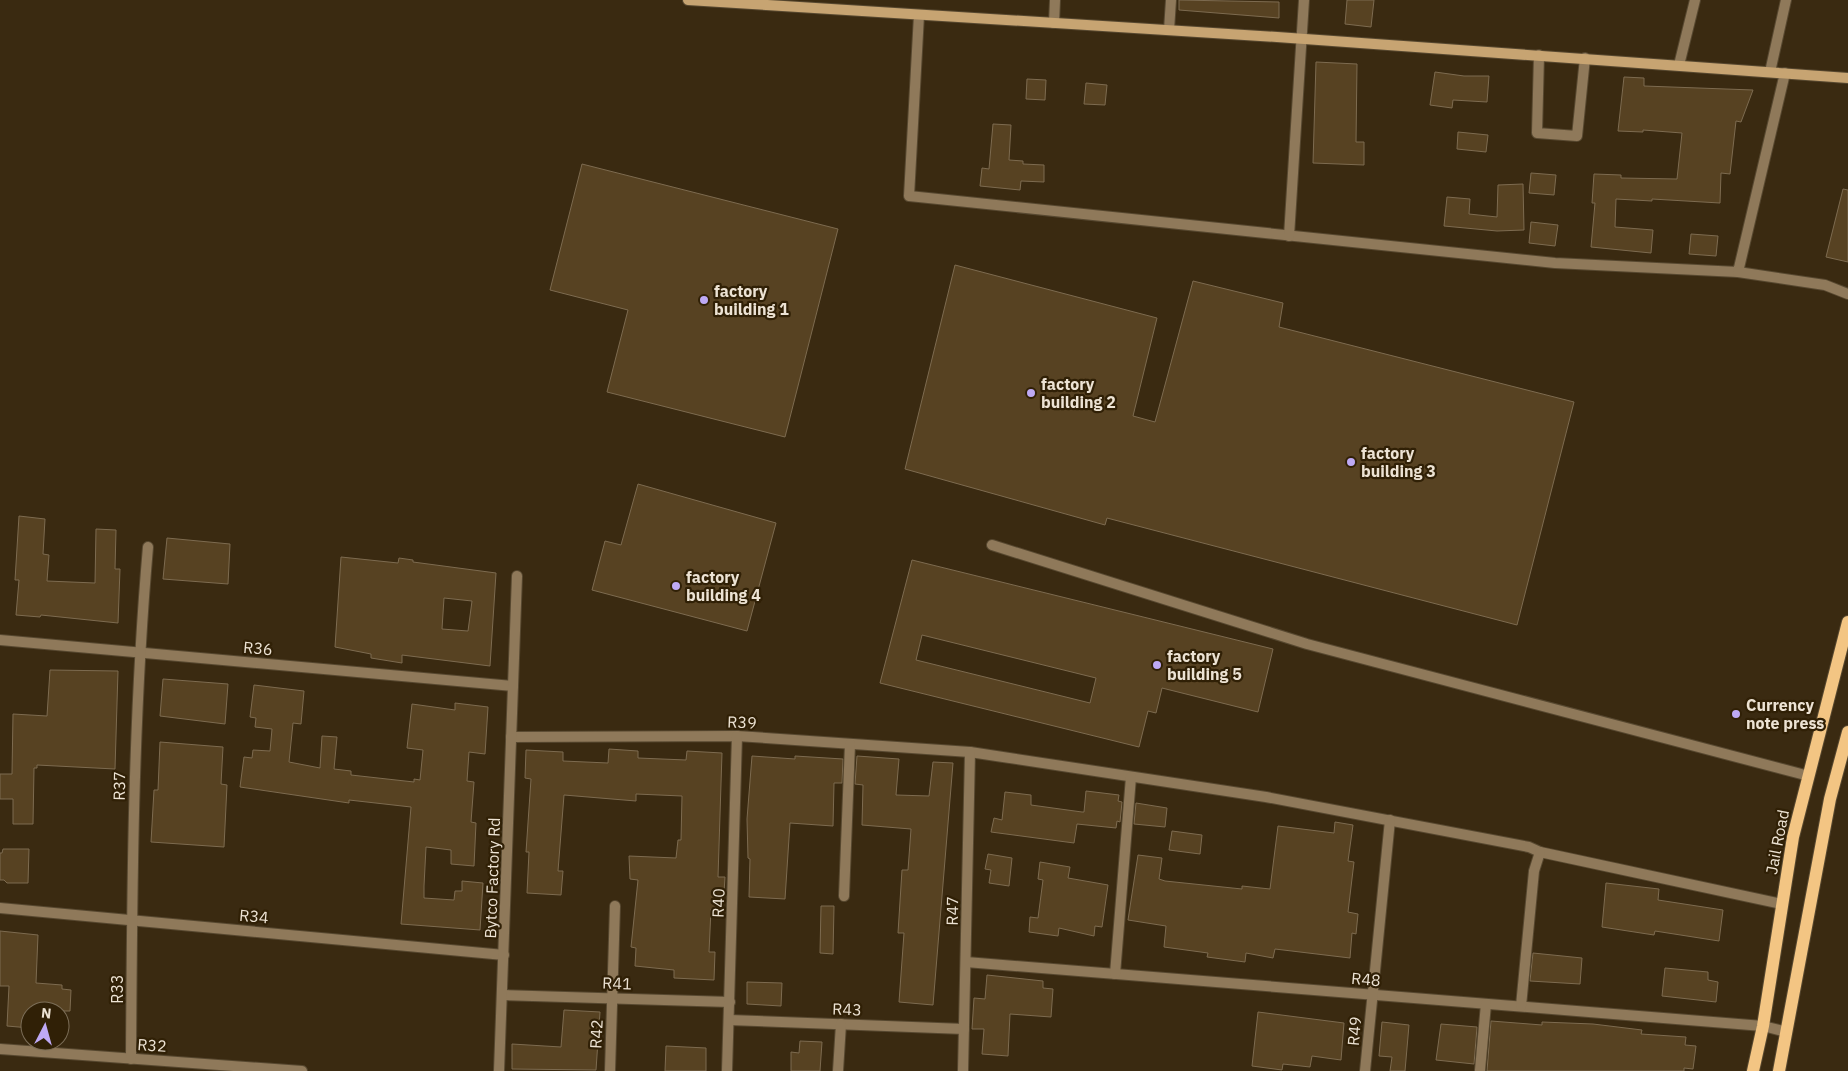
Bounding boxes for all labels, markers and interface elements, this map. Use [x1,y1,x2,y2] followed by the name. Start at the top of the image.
[714,281,789,319] place label: factory building 1
[698,294,710,306] marker: factory building 1
[1041,374,1116,412] place label: factory building 2
[1025,387,1037,399] marker: factory building 2
[1361,443,1436,481] place label: factory building 3
[1345,456,1357,468] marker: factory building 3
[686,567,761,605] place label: factory building 4
[670,580,682,592] marker: factory building 4
[242,637,274,659] street label: R36
[1167,646,1242,684] place label: factory building 5
[1151,659,1163,671] marker: factory building 5
[1746,695,1824,733] place label: Currency note press
[1730,708,1742,720] marker: Currency note press
[727,711,757,733] street label: R39
[109,771,129,801] street label: R37
[1761,808,1793,876] street label: Jail Road
[480,817,504,939] street label: Bytco Factory Rd
[707,888,729,918] street label: R40
[942,896,962,926] street label: R47
[238,905,270,927] street label: R34
[1350,968,1382,990] street label: R48
[602,972,632,994] street label: R41
[107,974,127,1004] street label: R33
[832,998,862,1020] street label: R43
[20,1001,70,1051] north arrow
[40,1004,52,1023] text: N
[1343,1015,1365,1047] street label: R49
[585,1019,607,1049] street label: R42
[137,1034,167,1056] street label: R32

